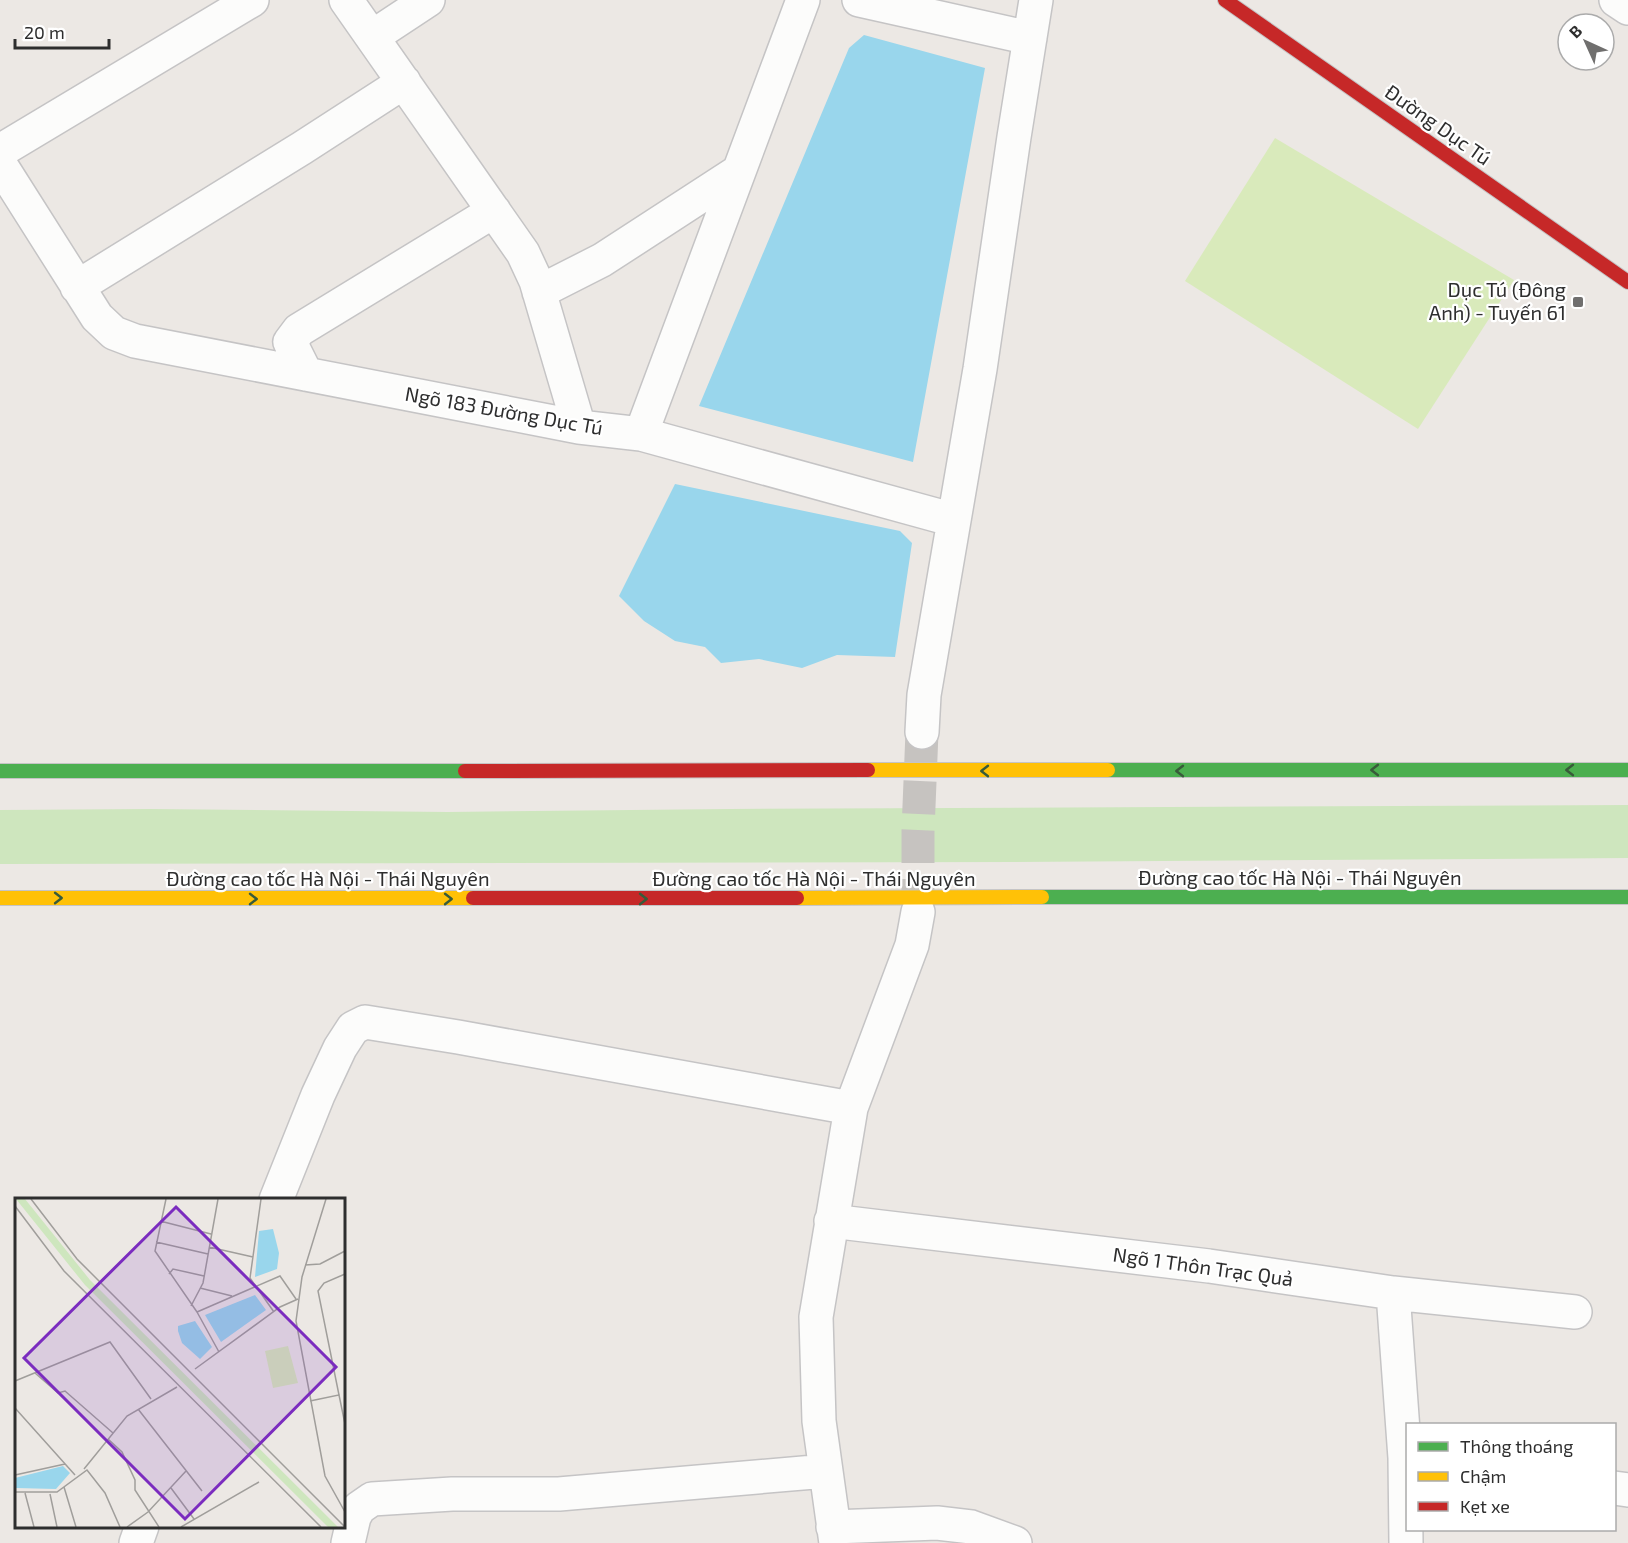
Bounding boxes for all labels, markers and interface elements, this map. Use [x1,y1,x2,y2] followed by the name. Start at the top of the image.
[15,12,110,50] scale bar
[1556,12,1616,72] north arrow
[24,21,65,43] text: 20 m
[1565,21,1585,41] text: B
[1381,79,1496,170] street label: Đường Dục Tú
[1429,277,1566,324] place label: Dục Tú (Đông Anh) - Tuyến 61
[1571,295,1585,309] marker: Dục Tú (Đông Anh) - Tuyến 61
[403,381,605,439] street label: Ngõ 183 Đường Dục Tú
[1370,764,1379,776] one-way arrow
[1565,764,1574,776] one-way arrow
[980,765,989,777] one-way arrow
[1175,765,1184,777] one-way arrow
[1138,865,1462,889] street label: Đường cao tốc Hà Nội - Thái Nguyên
[166,866,490,890] street label: Đường cao tốc Hà Nội - Thái Nguyên
[652,866,976,890] street label: Đường cao tốc Hà Nội - Thái Nguyên
[54,892,63,904] one-way arrow
[249,893,258,905] one-way arrow
[444,893,453,905] one-way arrow
[639,893,648,905] one-way arrow
[15,1198,345,1528] inset map
[1111,1241,1295,1291] street label: Ngõ 1 Thôn Trạc Quả
[1406,1423,1616,1531] legend
[1460,1435,1573,1457] text: Thông thoáng
[1460,1465,1506,1487] text: Chậm
[1460,1495,1510,1517] text: Kẹt xe

